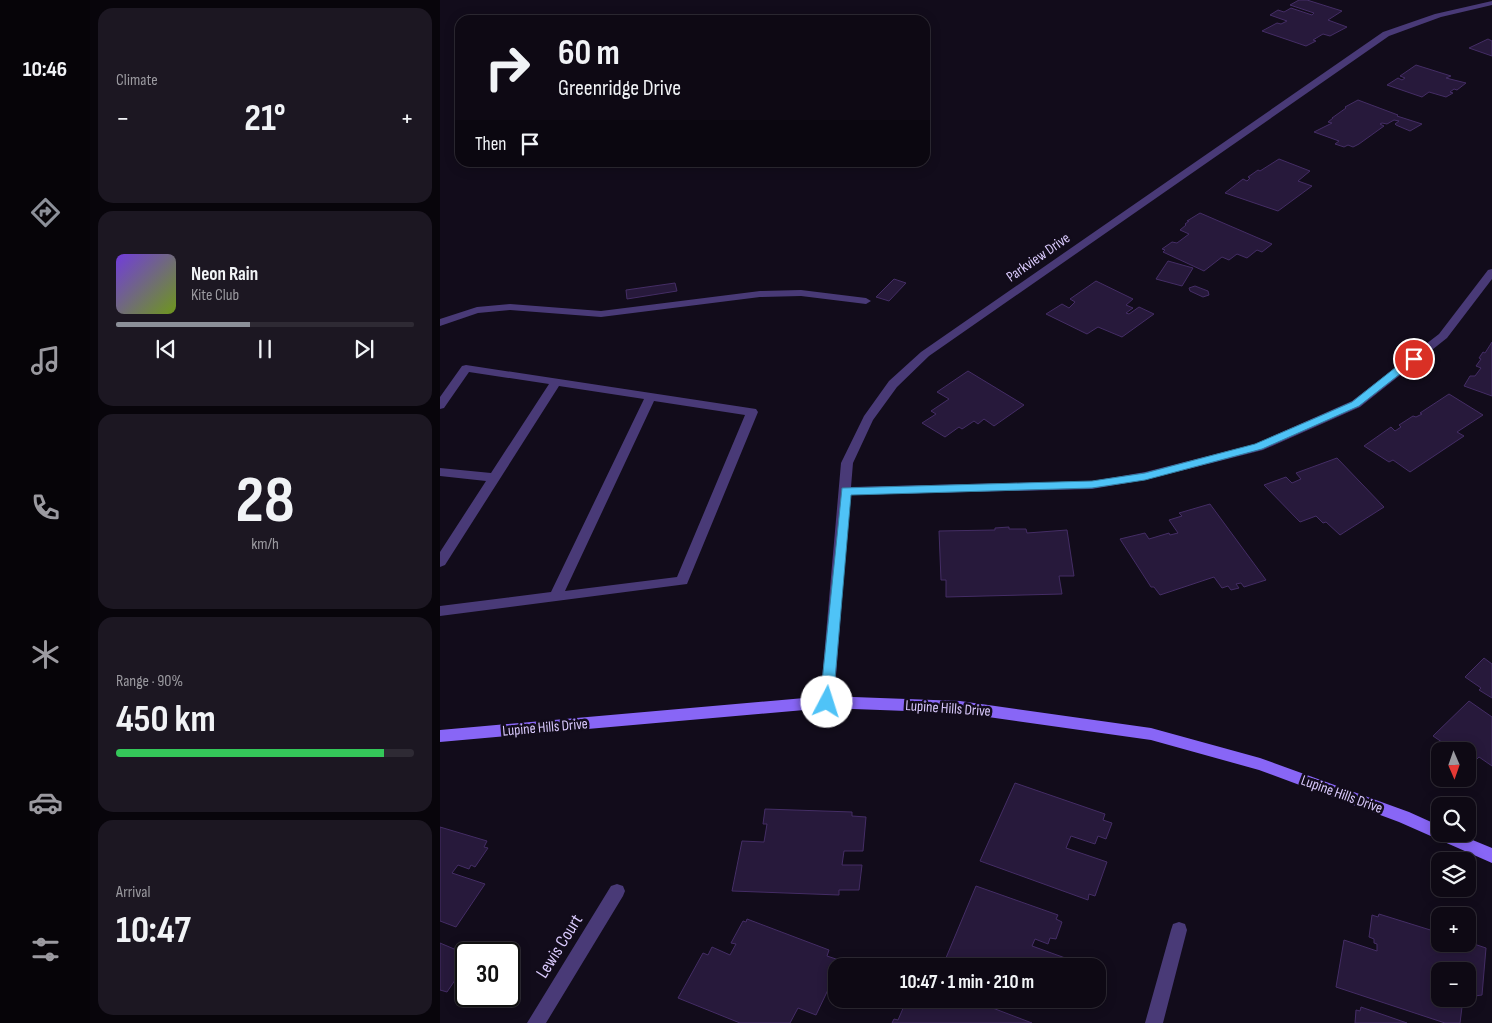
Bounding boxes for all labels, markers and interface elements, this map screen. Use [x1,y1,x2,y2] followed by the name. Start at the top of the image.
[558,32,620,75] text: 60 m
[475,35,540,100] icon: right
[23,56,67,83] text: 10:46
[116,71,158,90] text: Climate
[558,75,681,102] text: Greenridge Drive
[244,96,286,141] text: 21°
[116,102,130,135] text: −
[400,102,414,135] text: +
[516,130,544,158] icon: arrive
[475,133,506,156] text: Then
[28,195,63,230] icon: directions
[1003,229,1074,286] street label: Parkview Drive
[191,263,258,286] text: Neon Rain
[191,286,239,305] text: Kite Club
[152,335,180,363] icon: previous
[251,335,279,363] icon: pause
[350,335,378,363] icon: next
[1393,338,1435,380] pin
[28,343,63,378] icon: music
[1400,345,1428,373] icon: arrive
[235,463,295,541] text: 28
[28,490,63,525] icon: phone
[251,535,279,554] text: km/h
[28,637,63,672] icon: climate
[116,672,183,691] text: Range · 90%
[800,675,852,727] position arrow
[905,696,991,721] street label: Lupine Hills Drive
[116,697,216,742] text: 450 km
[502,714,589,741] street label: Lupine Hills Drive
[1431,742,1476,788] north arrow
[1431,742,1476,1007] map controls
[1298,771,1385,818] street label: Lupine Hills Drive
[28,785,63,820] icon: car
[1431,797,1476,842] button: search
[1431,852,1476,897] button: layers
[116,883,150,902] text: Arrival
[1431,907,1476,952] button: +
[116,908,191,953] text: 10:47
[532,910,587,982] street label: Lewis Court
[28,932,63,967] icon: filters
[455,942,520,1007] speed limit sign: 30
[1431,962,1476,1007] button: −
[900,971,1034,994] text: 10:47 · 1 min · 210 m

